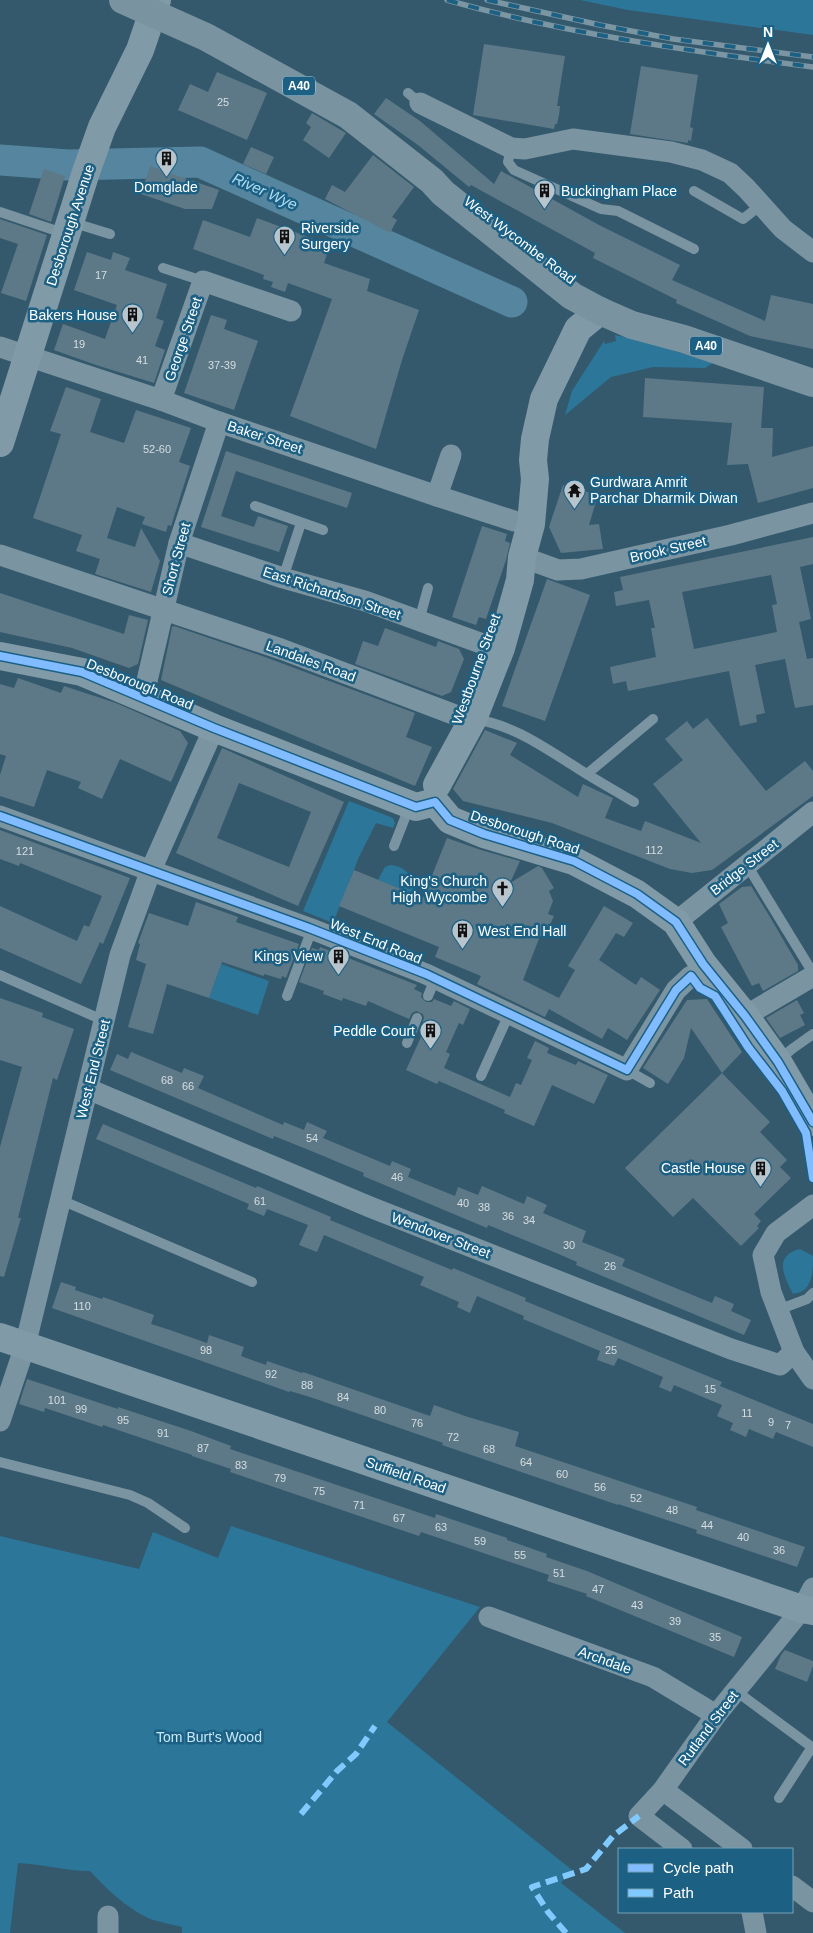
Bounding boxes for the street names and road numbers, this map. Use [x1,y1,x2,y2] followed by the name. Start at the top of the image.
[283,76,315,95] road number: A40
[43,162,97,288] street label: Desborough Avenue
[461,193,579,287] street label: West Wycombe Road
[161,295,205,383] street label: George Street
[690,336,722,356] road number: A40
[226,417,305,457] street label: Baker Street
[159,521,193,597] street label: Short Street
[628,532,708,566] street label: Brook Street
[261,563,403,623] street label: East Richardson Street
[449,611,503,726] street label: Westbourne Street
[264,637,358,685] street label: Landales Road
[84,655,196,713] street label: Desborough Road
[468,807,582,857] street label: Desborough Road
[707,835,781,898] street label: Bridge Street
[328,915,424,967] street label: West End Road
[73,1018,113,1120] street label: West End Street
[389,1209,493,1261] street label: Wendover Street
[364,1454,448,1496] street label: Suffield Road
[576,1643,634,1677] street label: Archdale
[675,1687,741,1769] street label: Rutland Street

